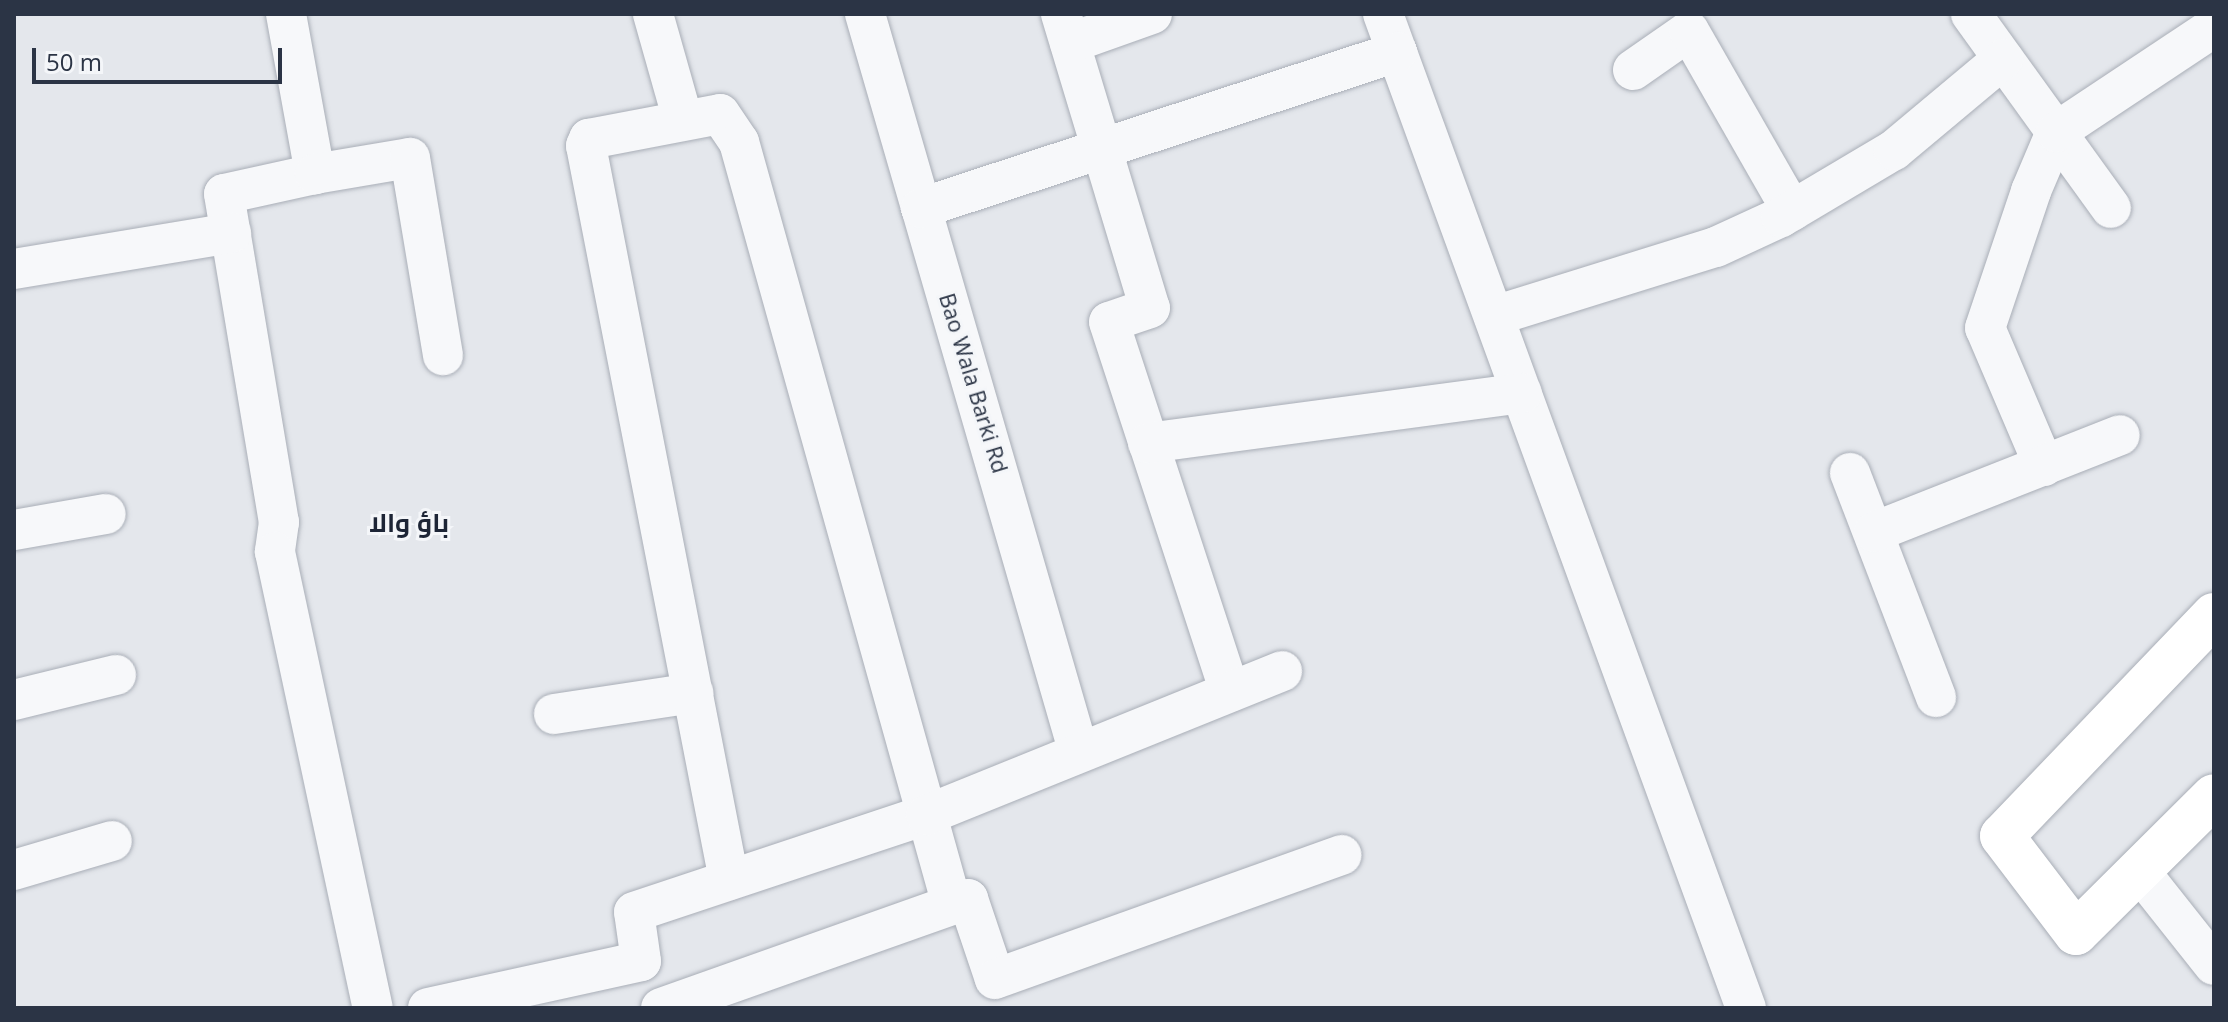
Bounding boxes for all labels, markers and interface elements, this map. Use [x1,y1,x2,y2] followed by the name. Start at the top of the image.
[36,32,286,82] scale bar
[46,45,102,78] text: 50 m
[934,290,1014,476] street label: Bao Wala Barki Rd
[369,507,449,539] district label: باؤ والا

